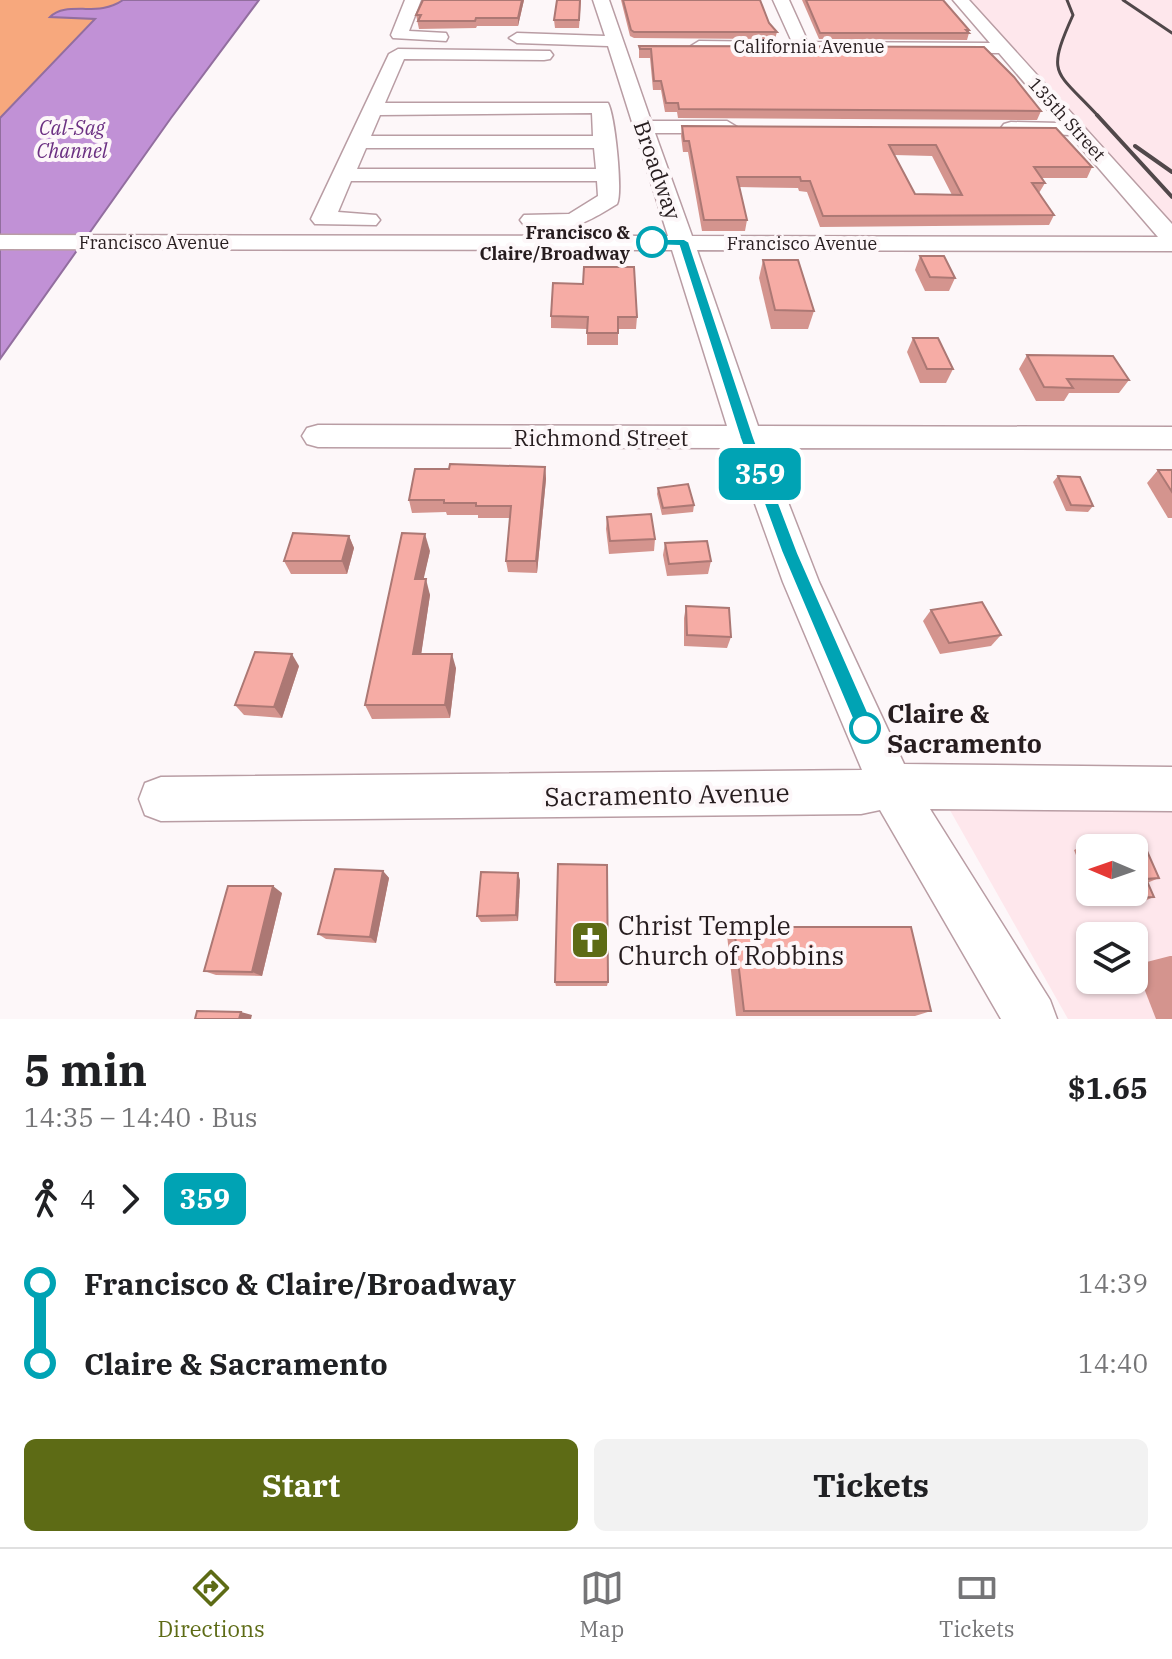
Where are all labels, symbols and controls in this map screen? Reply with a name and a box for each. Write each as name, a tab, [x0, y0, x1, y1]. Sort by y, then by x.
street label: California Avenue	[733, 35, 885, 58]
street label: 135th Street	[1023, 72, 1111, 166]
water label: Cal-Sag Channel	[37, 114, 108, 164]
street label: Broadway	[628, 117, 689, 224]
place label: Francisco & Claire/Broadway	[480, 221, 631, 265]
marker: Francisco & Claire/Broadway	[637, 227, 667, 257]
street label: Francisco Avenue	[79, 231, 229, 254]
street label: Francisco Avenue	[727, 232, 877, 255]
street label: Richmond Street	[514, 423, 688, 452]
line badge: 359	[714, 448, 806, 500]
text: 359	[735, 455, 785, 492]
place label: Claire & Sacramento	[887, 696, 1042, 760]
marker: Claire & Sacramento	[850, 713, 880, 743]
street label: Sacramento Avenue	[544, 775, 790, 813]
north arrow	[1076, 834, 1148, 906]
map controls	[1076, 834, 1148, 994]
place label: Christ Temple Church of Robbins	[618, 908, 844, 972]
church icon: Christ Temple Church of Robbins	[569, 919, 611, 961]
button: layers	[1076, 922, 1148, 994]
text: 5 min	[24, 1041, 147, 1098]
text: $1.65	[1068, 1068, 1148, 1107]
text: 14:35 – 14:40 · Bus	[24, 1100, 258, 1134]
icon: walk	[24, 1177, 68, 1221]
icon: forward	[108, 1177, 152, 1221]
text: 359	[180, 1180, 230, 1217]
text: 4	[80, 1182, 96, 1216]
text: Francisco & Claire/Broadway	[84, 1264, 516, 1303]
text: 14:39	[1078, 1266, 1148, 1300]
text: Claire & Sacramento	[84, 1344, 388, 1383]
text: 14:40	[1078, 1346, 1148, 1380]
button: Start	[24, 1439, 578, 1531]
button: Tickets	[594, 1439, 1148, 1531]
tab: Directions	[157, 1566, 265, 1643]
tab: Map	[580, 1566, 624, 1643]
tab: Tickets	[939, 1566, 1015, 1643]

